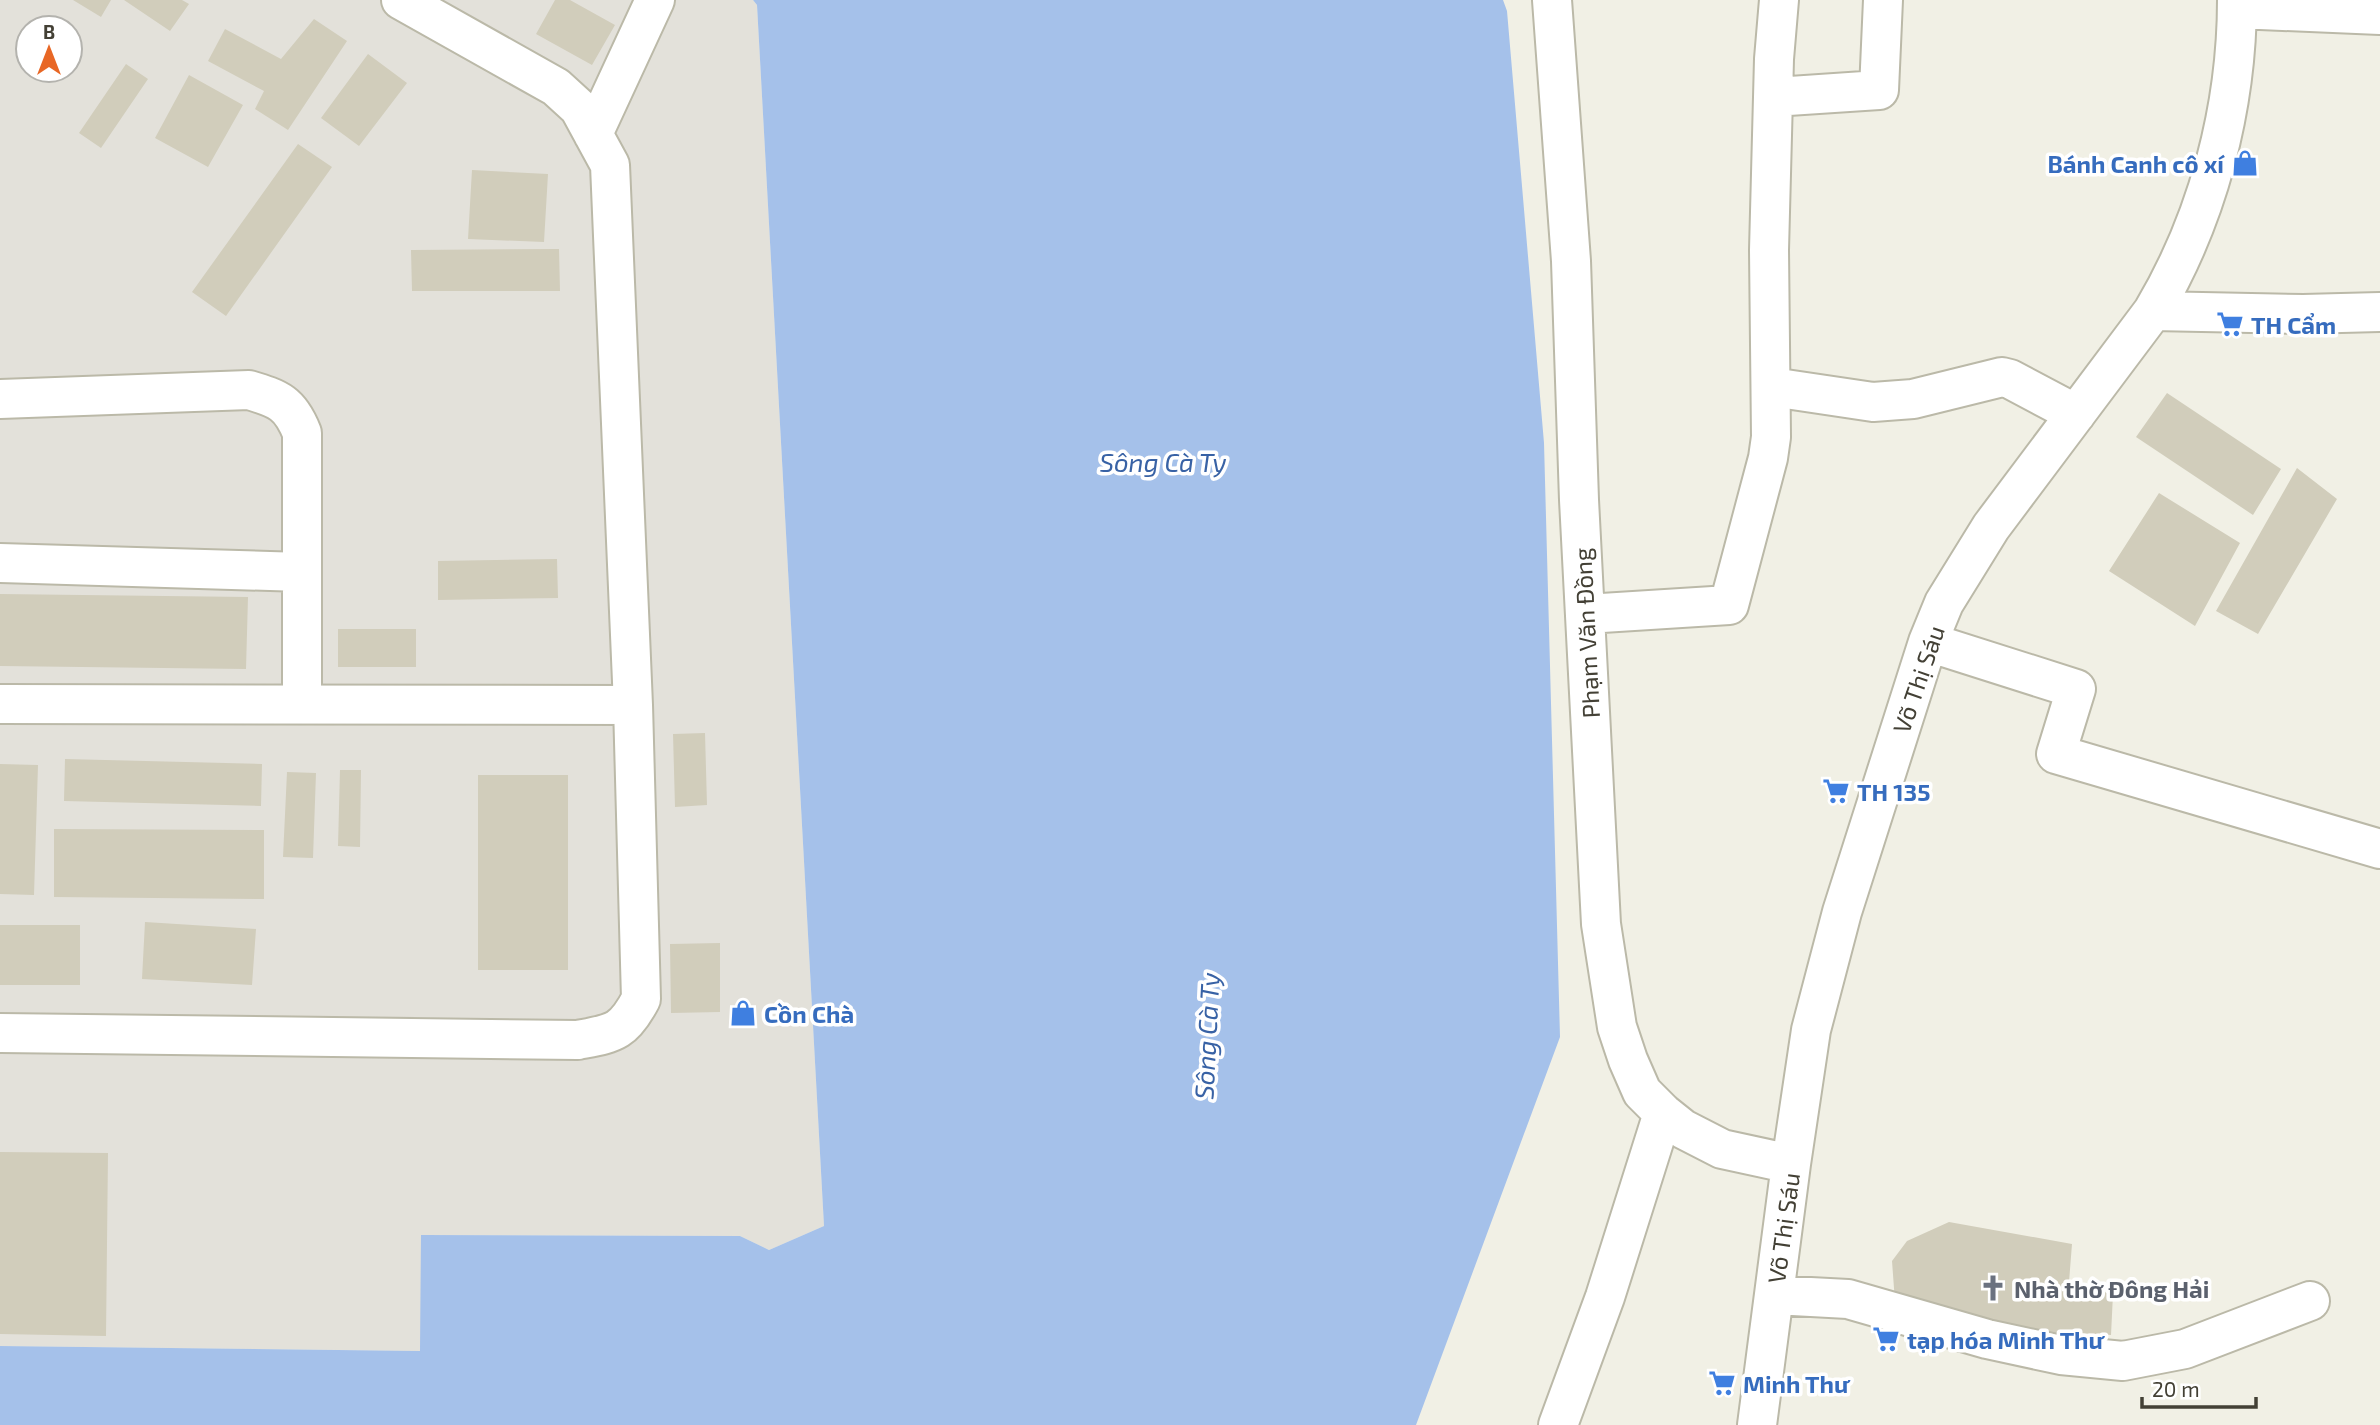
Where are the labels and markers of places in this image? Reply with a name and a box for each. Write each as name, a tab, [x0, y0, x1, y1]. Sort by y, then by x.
shop icon: Bánh Canh cô xí	[2230, 148, 2260, 178]
place label: Bánh Canh cô xí	[2047, 149, 2225, 178]
supermarket icon: TH Cẩm	[2215, 309, 2245, 339]
place label: TH Cẩm	[2251, 310, 2336, 339]
supermarket icon: TH 135	[1821, 776, 1851, 806]
place label: TH 135	[1857, 777, 1930, 806]
shop icon: Cồn Chà	[728, 998, 758, 1028]
place label: Cồn Chà	[764, 999, 854, 1028]
church icon: Nhà thờ Đông Hải	[1978, 1273, 2008, 1303]
place label: Nhà thờ Đông Hải	[2014, 1274, 2209, 1303]
supermarket icon: tạp hóa Minh Thư	[1871, 1324, 1901, 1354]
place label: tạp hóa Minh Thư	[1907, 1325, 2106, 1354]
supermarket icon: Minh Thư	[1707, 1368, 1737, 1398]
place label: Minh Thư	[1743, 1369, 1851, 1398]

